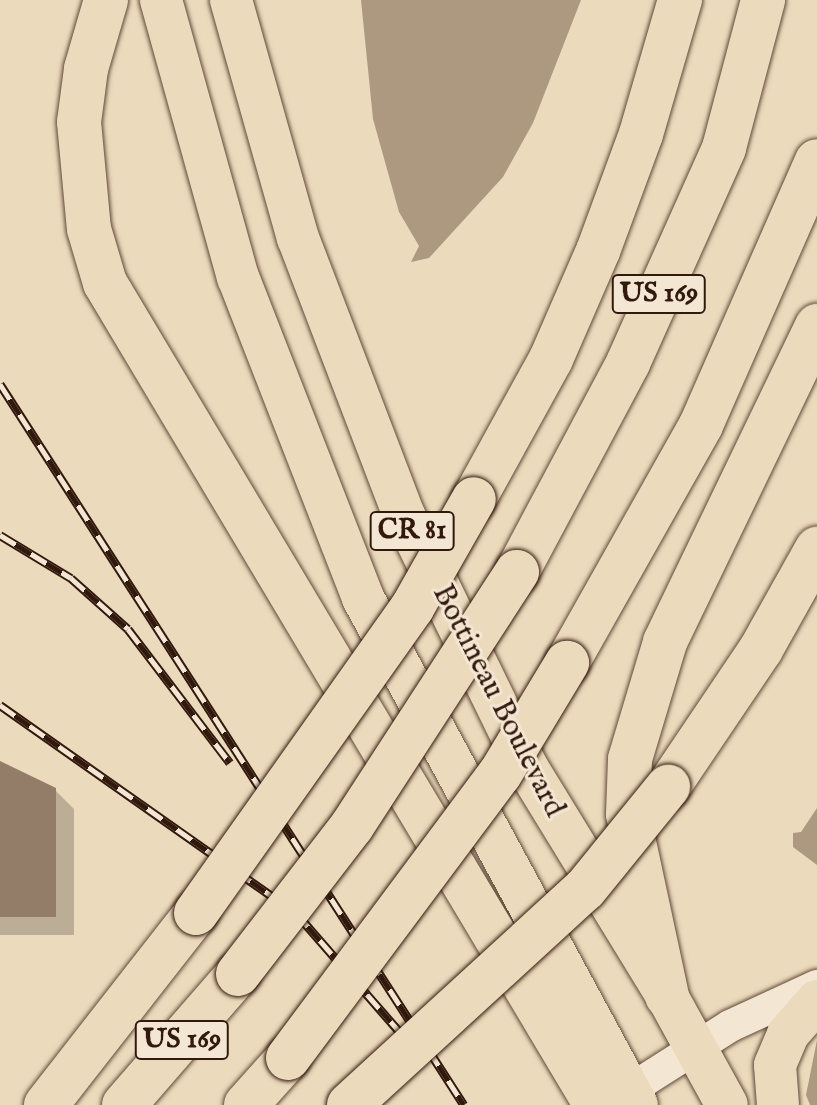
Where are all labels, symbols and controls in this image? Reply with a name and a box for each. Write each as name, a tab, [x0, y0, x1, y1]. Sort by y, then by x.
road number: US 169	[611, 270, 707, 318]
road number: CR 81	[368, 507, 456, 555]
street label: Bottineau Boulevard	[424, 579, 572, 823]
road number: US 169	[134, 1016, 230, 1064]

